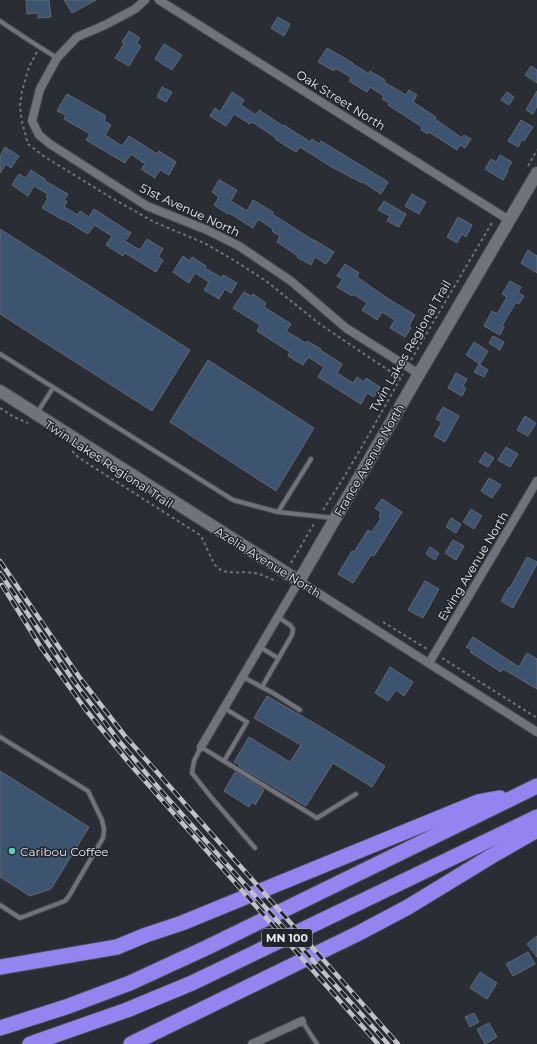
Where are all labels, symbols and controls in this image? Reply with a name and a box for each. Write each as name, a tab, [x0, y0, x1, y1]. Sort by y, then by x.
street label: Oak Street North	[294, 67, 388, 133]
street label: 51st Avenue North	[138, 180, 242, 240]
street label: Twin Lakes Regional Trail	[366, 277, 454, 415]
street label: France Avenue North	[331, 401, 407, 519]
street label: Twin Lakes Regional Trail	[42, 417, 176, 511]
street label: Ewing Avenue North	[434, 509, 512, 623]
street label: Azelia Avenue North	[212, 523, 324, 601]
place label: Caribou Coffee	[20, 844, 109, 859]
marker: Caribou Coffee	[7, 846, 17, 856]
road number: MN 100	[262, 929, 312, 947]

